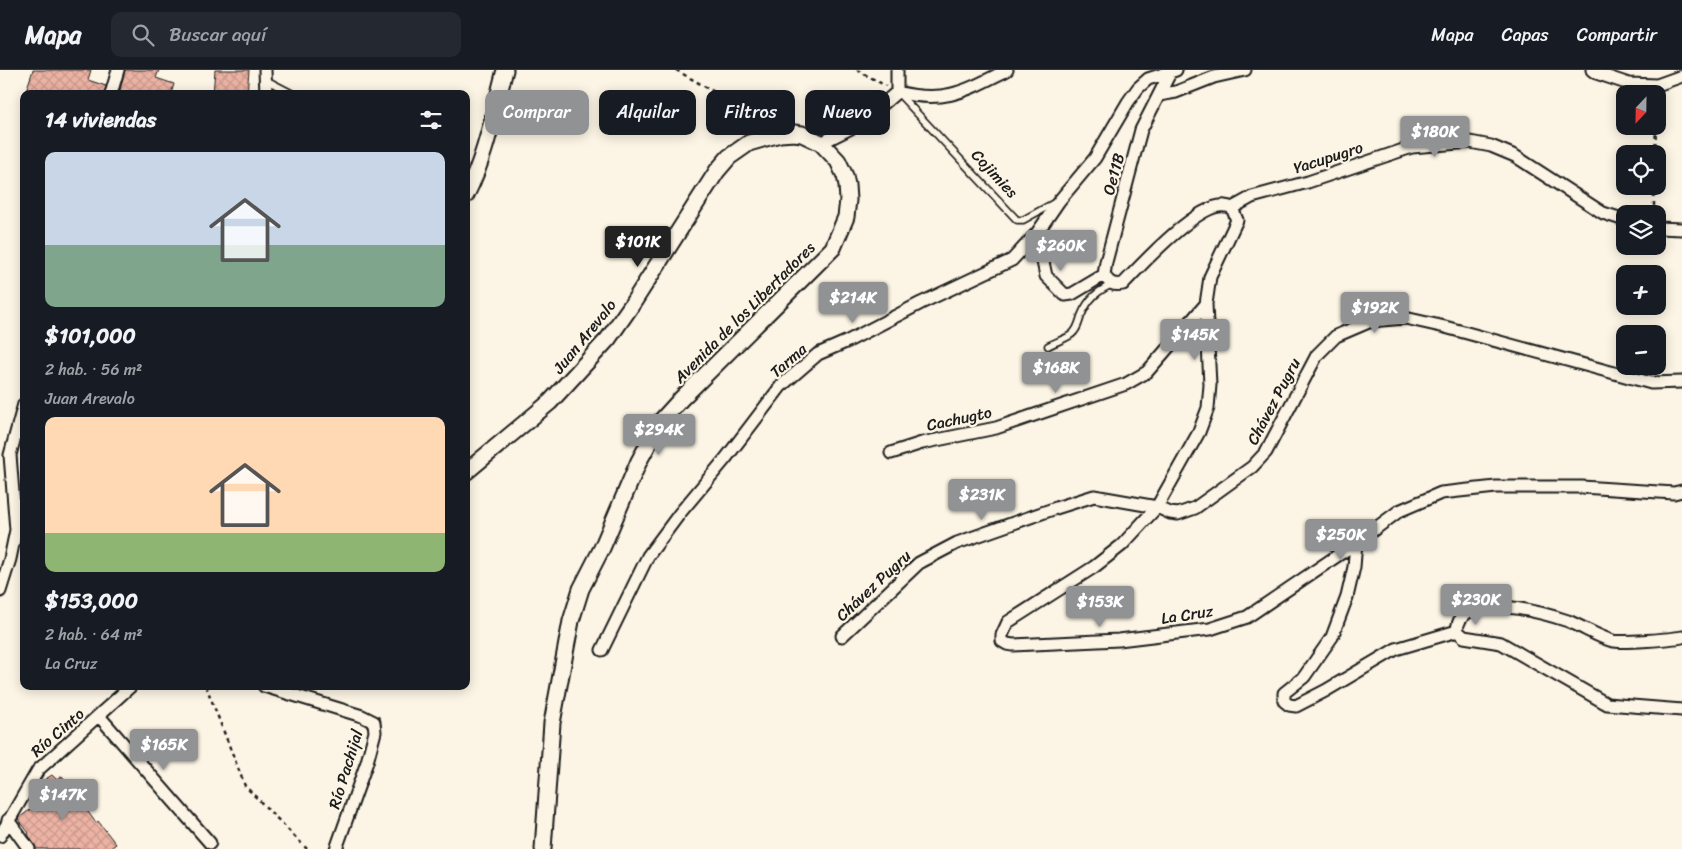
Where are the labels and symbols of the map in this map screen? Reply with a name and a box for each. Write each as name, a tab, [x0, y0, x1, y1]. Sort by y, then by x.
north arrow	[1616, 85, 1666, 135]
pin: $180K	[1400, 116, 1470, 158]
street label: Yacupugro	[1290, 133, 1367, 182]
street label: Cojimies	[964, 142, 1026, 205]
street label: Oe11B	[1094, 150, 1133, 198]
pin: $101K	[603, 226, 673, 268]
pin: $260K	[1026, 230, 1096, 272]
street label: Avenida de los Libertadores	[666, 234, 823, 391]
pin: $214K	[818, 282, 888, 324]
street label: Juan Arevalo	[544, 292, 624, 381]
pin: $192K	[1340, 292, 1410, 334]
pin: $145K	[1160, 318, 1230, 361]
street label: Tarma	[763, 335, 815, 385]
pin: $168K	[1021, 352, 1091, 394]
street label: Chávez Pugru	[1238, 352, 1309, 450]
street label: Cachugto	[924, 397, 994, 440]
pin: $294K	[624, 414, 694, 456]
pin: $231K	[947, 478, 1017, 521]
pin: $250K	[1306, 518, 1376, 561]
street label: Chávez Pugru	[829, 542, 918, 628]
pin: $230K	[1441, 584, 1511, 626]
pin: $153K	[1065, 586, 1135, 628]
street label: La Cruz	[1159, 596, 1216, 633]
street label: Río Cinto	[24, 700, 91, 764]
street label: Río Pachijal	[320, 725, 371, 813]
pin: $165K	[129, 728, 199, 771]
pin: $147K	[28, 778, 98, 821]

